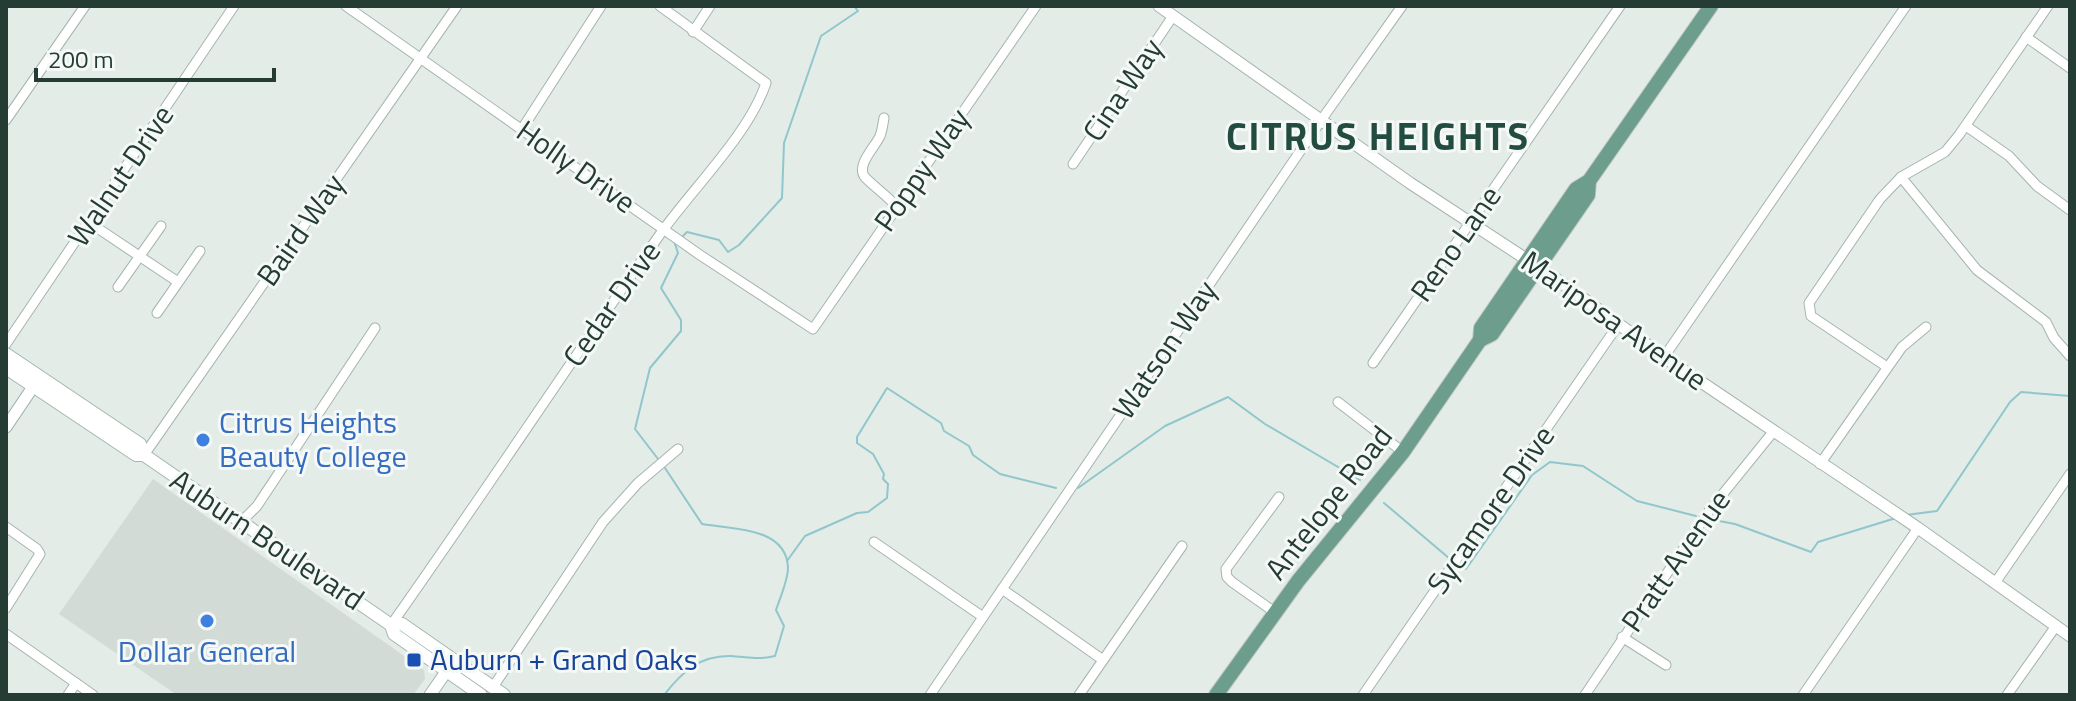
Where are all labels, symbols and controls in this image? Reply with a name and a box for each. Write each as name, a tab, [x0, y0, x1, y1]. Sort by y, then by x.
street label: Cina Way	[1071, 28, 1174, 150]
scale bar	[36, 32, 274, 82]
text: 200 m	[48, 41, 114, 77]
street label: Walnut Drive	[56, 95, 185, 256]
street label: Poppy Way	[862, 98, 981, 241]
district label: CITRUS HEIGHTS	[1226, 107, 1530, 165]
street label: Holly Drive	[507, 108, 646, 224]
street label: Baird Way	[245, 164, 356, 295]
street label: Reno Lane	[1398, 176, 1512, 311]
street label: Cedar Drive	[551, 231, 672, 376]
street label: Mariposa Avenue	[1512, 239, 1717, 402]
street label: Watson Way	[1100, 270, 1228, 429]
place label: Citrus Heights Beauty College	[219, 399, 407, 479]
street label: Antelope Road	[1253, 415, 1403, 589]
street label: Sycamore Drive	[1415, 416, 1565, 603]
marker: Citrus Heights Beauty College	[194, 431, 212, 449]
street label: Auburn Boulevard	[161, 457, 374, 621]
street label: Pratt Avenue	[1609, 480, 1741, 641]
marker: Dollar General	[198, 612, 216, 630]
place label: Dollar General	[118, 628, 296, 674]
place label: Auburn + Grand Oaks	[430, 636, 698, 682]
marker: Auburn + Grand Oaks	[405, 651, 423, 669]

